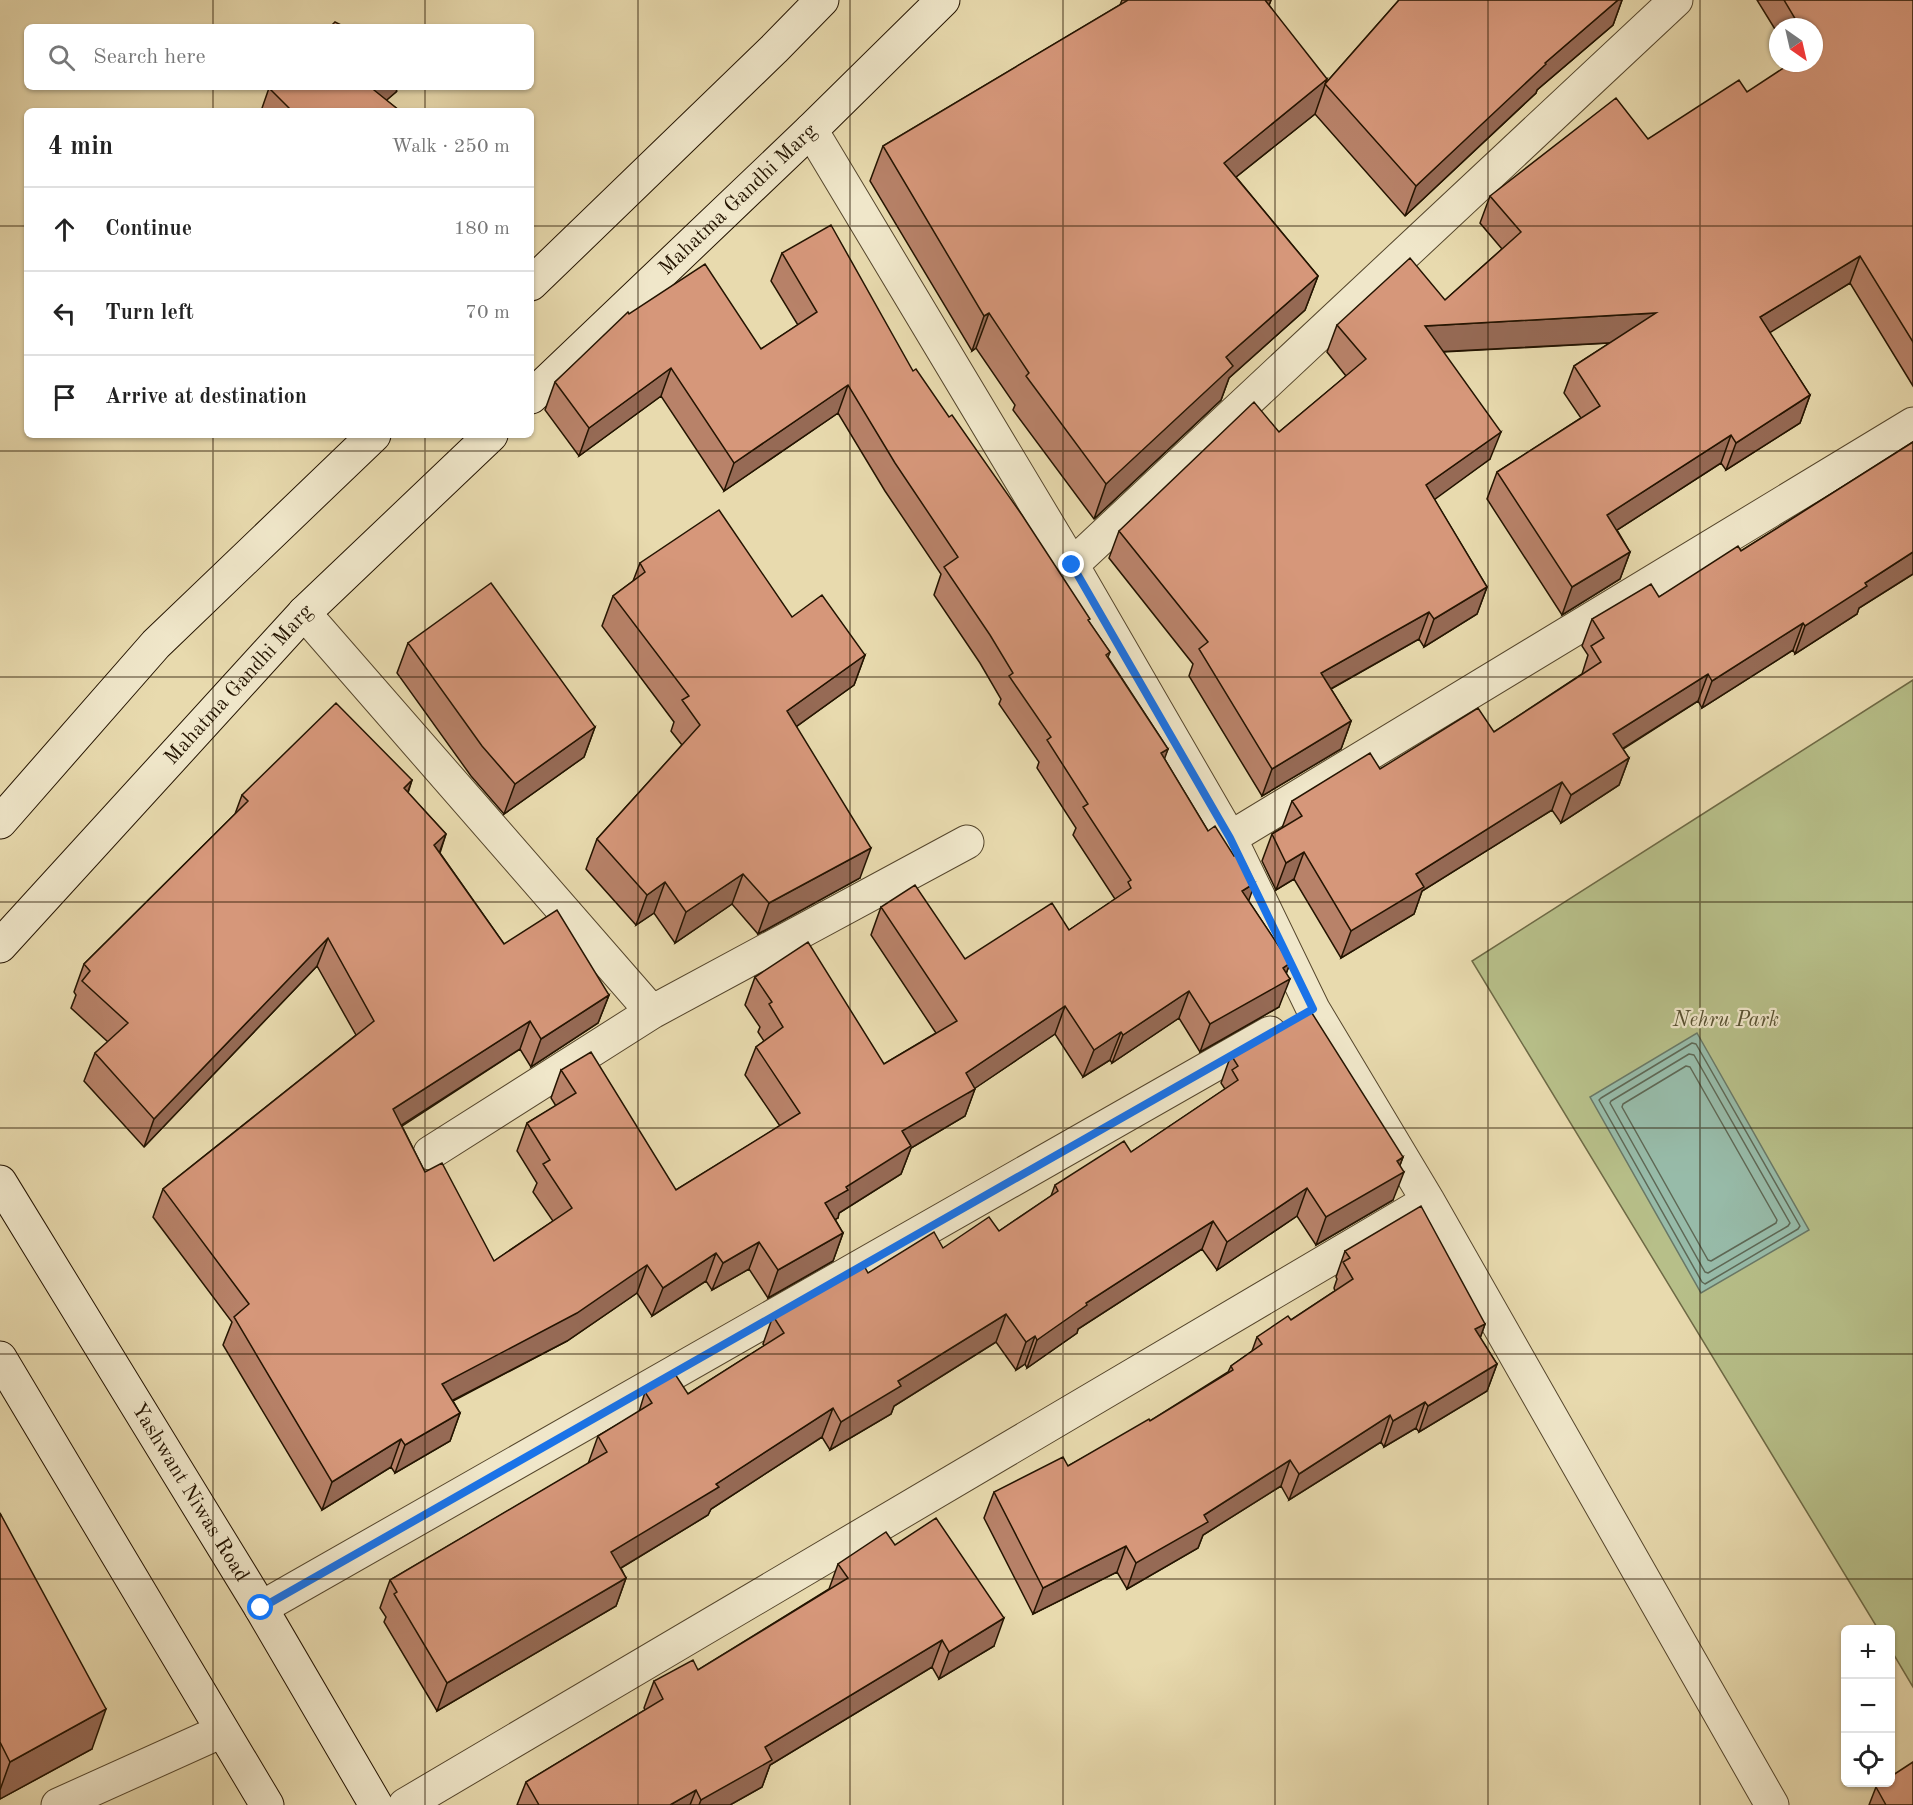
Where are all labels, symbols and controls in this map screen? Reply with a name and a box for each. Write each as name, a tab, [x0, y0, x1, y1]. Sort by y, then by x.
north arrow	[1769, 18, 1823, 72]
search box	[24, 24, 534, 90]
icon: search	[45, 41, 78, 74]
text: Search here	[93, 46, 206, 68]
street label: Mahatma Gandhi Marg	[655, 120, 821, 279]
text: 4 min	[48, 134, 113, 160]
text: Walk · 250 m	[391, 137, 510, 157]
icon: ahead	[48, 213, 81, 246]
text: Continue	[105, 218, 192, 240]
text: 180 m	[454, 219, 510, 239]
icon: left	[48, 297, 81, 330]
text: Turn left	[105, 302, 194, 324]
text: 70 m	[465, 303, 510, 323]
icon: arrive	[48, 381, 81, 414]
text: Arrive at destination	[105, 386, 307, 408]
route end	[1058, 551, 1084, 577]
street label: Mahatma Gandhi Marg	[161, 600, 317, 769]
park label: Nehru Park	[1672, 1010, 1779, 1031]
street label: Yashwant Niwas Road	[128, 1399, 253, 1585]
route start	[247, 1594, 273, 1620]
map controls	[1841, 1625, 1895, 1787]
button: +	[1841, 1625, 1895, 1679]
button: −	[1841, 1679, 1895, 1733]
button: locate	[1841, 1733, 1895, 1787]

